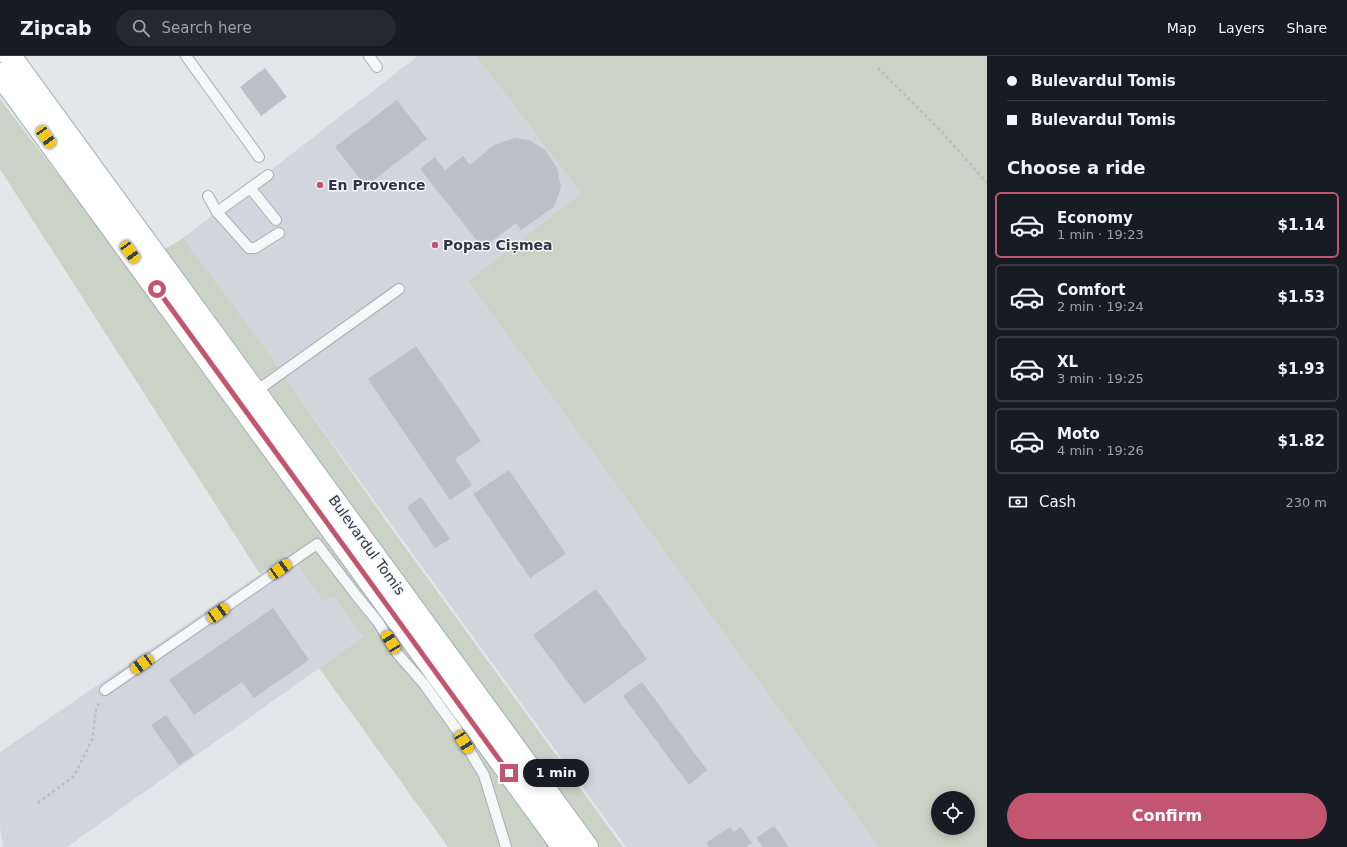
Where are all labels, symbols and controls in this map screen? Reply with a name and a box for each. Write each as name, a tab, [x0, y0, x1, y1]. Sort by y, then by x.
search box	[116, 10, 396, 46]
text: Zipcab	[20, 17, 92, 39]
icon: search	[130, 17, 152, 39]
text: Search here	[162, 19, 252, 37]
text: Map	[1167, 20, 1196, 36]
text: Layers	[1218, 20, 1265, 36]
text: Share	[1287, 20, 1327, 36]
text: Bulevardul Tomis	[1031, 72, 1176, 90]
text: Bulevardul Tomis	[1031, 111, 1176, 129]
car	[34, 124, 58, 150]
text: Choose a ride	[1007, 157, 1146, 178]
place label: En Provence	[328, 177, 426, 193]
marker: En Provence	[315, 180, 325, 190]
icon: car	[1009, 207, 1045, 243]
text: Economy	[1057, 209, 1133, 227]
text: $1.14	[1278, 216, 1325, 234]
text: 1 min · 19:23	[1057, 227, 1144, 242]
place label: Popas Cișmea	[443, 237, 553, 254]
car	[118, 239, 142, 265]
marker: Popas Cișmea	[430, 240, 440, 250]
icon: car	[1009, 279, 1045, 315]
route start	[148, 280, 166, 298]
text: Comfort	[1057, 281, 1125, 299]
text: $1.53	[1278, 288, 1325, 306]
text: 2 min · 19:24	[1057, 299, 1144, 314]
icon: car	[1009, 351, 1045, 387]
text: XL	[1057, 353, 1078, 371]
text: $1.93	[1278, 360, 1325, 378]
text: 3 min · 19:25	[1057, 371, 1144, 386]
icon: car	[1009, 423, 1045, 459]
text: Moto	[1057, 425, 1100, 443]
text: $1.82	[1278, 432, 1325, 450]
text: 4 min · 19:26	[1057, 443, 1144, 458]
icon: cash	[1007, 491, 1029, 513]
street label: Bulevardul Tomis	[326, 492, 408, 598]
text: Cash	[1039, 493, 1076, 511]
text: 230 m	[1285, 495, 1327, 510]
car	[267, 557, 293, 581]
car	[205, 601, 231, 625]
car	[380, 629, 402, 655]
car	[129, 652, 155, 676]
car	[453, 729, 475, 755]
callout: 1 min	[523, 759, 589, 787]
route end	[500, 764, 518, 782]
text: 1 min	[536, 765, 576, 780]
map controls	[931, 791, 975, 835]
button: locate	[931, 791, 975, 835]
button: Confirm	[1007, 793, 1327, 839]

